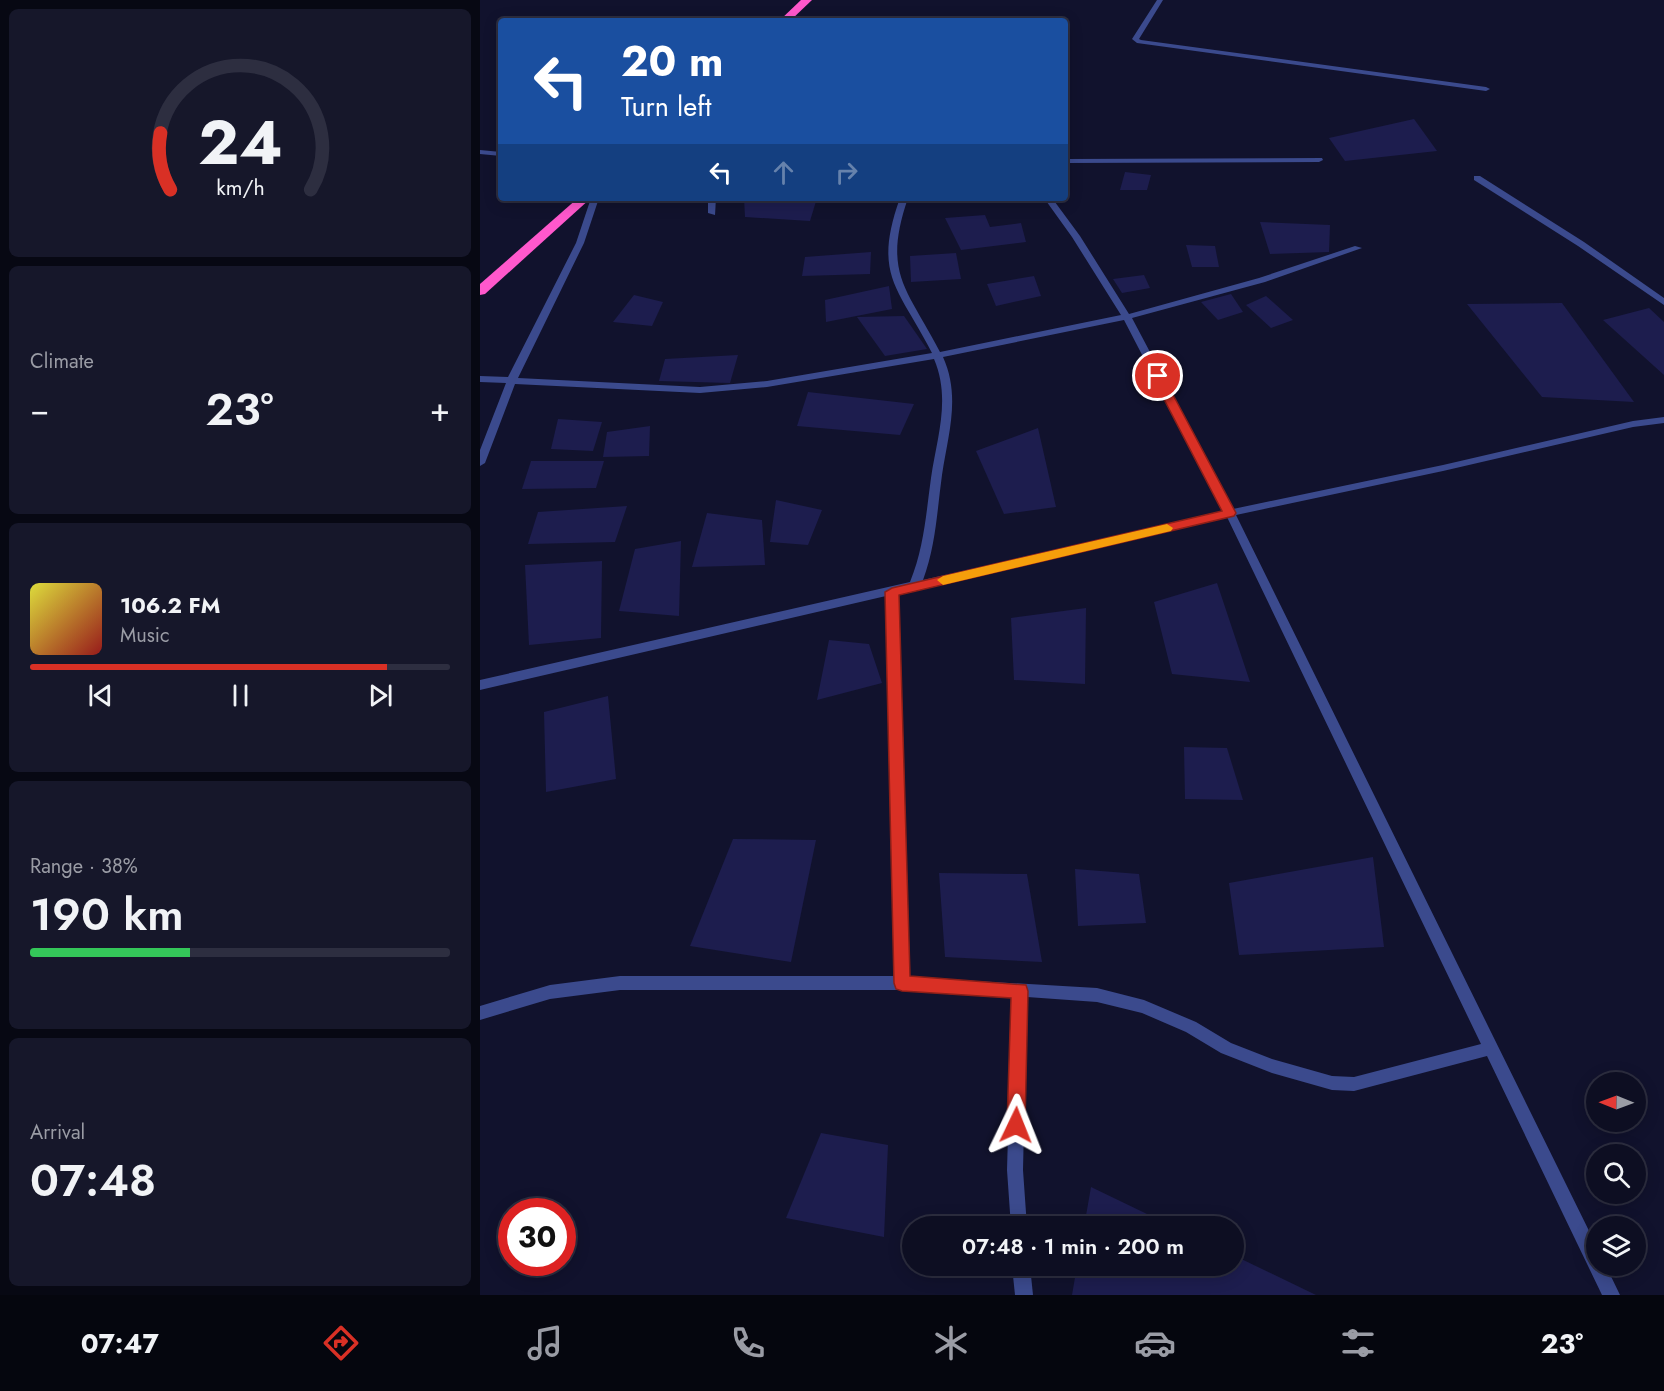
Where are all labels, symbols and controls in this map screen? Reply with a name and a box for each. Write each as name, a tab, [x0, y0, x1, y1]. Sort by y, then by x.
text: 20 m	[621, 31, 723, 92]
icon: left	[522, 42, 600, 120]
text: Turn left	[621, 87, 711, 126]
text: 24	[198, 97, 282, 187]
icon: left	[704, 156, 737, 189]
icon: ahead	[767, 156, 800, 189]
icon: right	[830, 156, 863, 189]
text: km/h	[216, 172, 264, 203]
text: Climate	[30, 347, 94, 376]
pin	[1132, 350, 1183, 401]
icon: arrive	[1141, 359, 1174, 392]
text: 23°	[205, 377, 274, 442]
text: −	[30, 386, 49, 433]
text: +	[430, 386, 450, 433]
text: 106.2 FM	[120, 589, 220, 621]
text: Music	[120, 621, 170, 650]
icon: previous	[84, 679, 117, 712]
icon: pause	[224, 679, 257, 712]
icon: next	[364, 679, 397, 712]
text: Range · 38%	[30, 852, 138, 881]
text: 190 km	[30, 882, 184, 947]
north arrow	[1586, 1072, 1646, 1132]
map controls	[1586, 1072, 1646, 1276]
position arrow	[984, 1093, 1048, 1157]
text: Arrival	[30, 1118, 85, 1147]
button: search	[1586, 1144, 1646, 1204]
text: 07:48	[30, 1148, 156, 1213]
speed limit sign: 30	[498, 1198, 576, 1276]
button: layers	[1586, 1216, 1646, 1276]
text: 07:48 · 1 min · 200 m	[962, 1230, 1184, 1262]
icon: directions	[320, 1322, 362, 1364]
icon: music	[524, 1322, 566, 1364]
icon: phone	[727, 1322, 769, 1364]
icon: climate	[930, 1322, 972, 1364]
icon: car	[1134, 1322, 1176, 1364]
icon: filters	[1337, 1322, 1379, 1364]
text: 07:47	[81, 1324, 159, 1363]
text: 23°	[1541, 1324, 1583, 1363]

